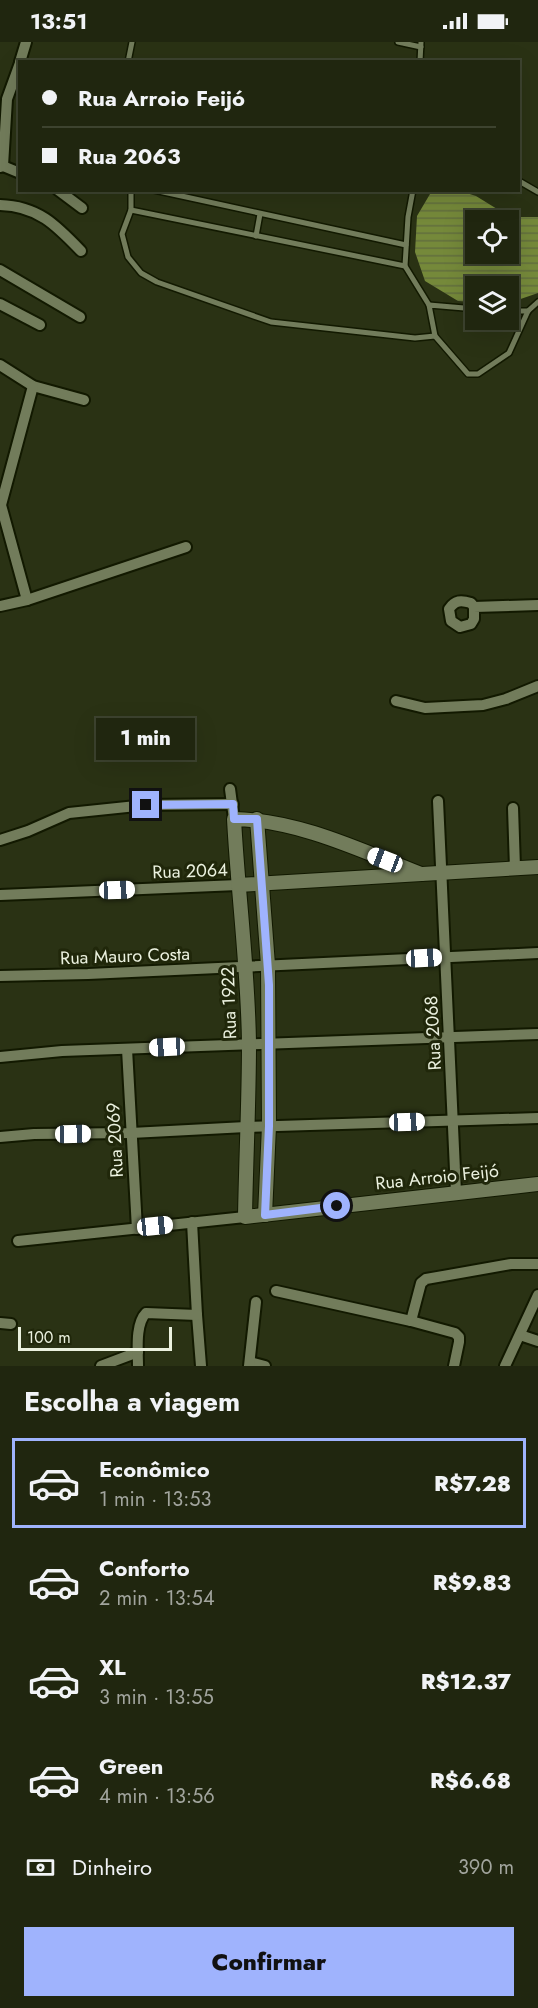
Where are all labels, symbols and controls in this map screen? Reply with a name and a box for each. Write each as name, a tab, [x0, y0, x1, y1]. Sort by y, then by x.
text: 13:51	[30, 5, 87, 37]
text: Rua Arroio Feijó	[78, 82, 245, 114]
text: Rua 2063	[78, 140, 181, 172]
map controls	[465, 210, 519, 330]
button: locate	[465, 210, 519, 264]
button: layers	[465, 276, 519, 330]
callout: 1 min	[96, 718, 195, 760]
text: 1 min	[120, 724, 171, 753]
route end	[132, 791, 159, 818]
car	[365, 845, 405, 875]
street label: Rua 2064	[152, 857, 228, 885]
car	[99, 880, 135, 900]
street label: Rua Mauro Costa	[60, 941, 190, 971]
car	[406, 948, 442, 968]
street label: Rua 1922	[215, 966, 243, 1040]
street label: Rua 2068	[418, 995, 448, 1071]
car	[149, 1037, 185, 1057]
street label: Rua 2069	[100, 1102, 130, 1178]
car	[389, 1112, 425, 1132]
car	[55, 1125, 91, 1143]
street label: Rua Arroio Feijó	[374, 1158, 500, 1196]
route start	[323, 1192, 350, 1219]
car	[136, 1215, 174, 1237]
scale bar	[18, 1324, 172, 1352]
text: 100 m	[27, 1326, 71, 1349]
text: Escolha a viagem	[24, 1382, 240, 1421]
text: Econômico	[99, 1453, 210, 1485]
icon: car	[27, 1456, 81, 1510]
text: R$7.28	[434, 1467, 511, 1499]
text: 1 min · 13:53	[99, 1485, 211, 1514]
text: Conforto	[99, 1552, 190, 1584]
icon: car	[27, 1555, 81, 1609]
text: R$9.83	[433, 1566, 511, 1598]
text: 2 min · 13:54	[99, 1584, 215, 1613]
text: XL	[99, 1651, 126, 1683]
icon: car	[27, 1654, 81, 1708]
text: R$12.37	[421, 1665, 511, 1697]
text: 3 min · 13:55	[99, 1683, 214, 1712]
text: Green	[99, 1750, 163, 1782]
icon: car	[27, 1753, 81, 1807]
text: R$6.68	[430, 1764, 511, 1796]
text: 4 min · 13:56	[99, 1782, 215, 1811]
icon: cash	[24, 1851, 57, 1884]
text: Dinheiro	[72, 1851, 152, 1883]
text: 390 m	[458, 1853, 514, 1882]
button: Confirmar	[24, 1927, 514, 1996]

